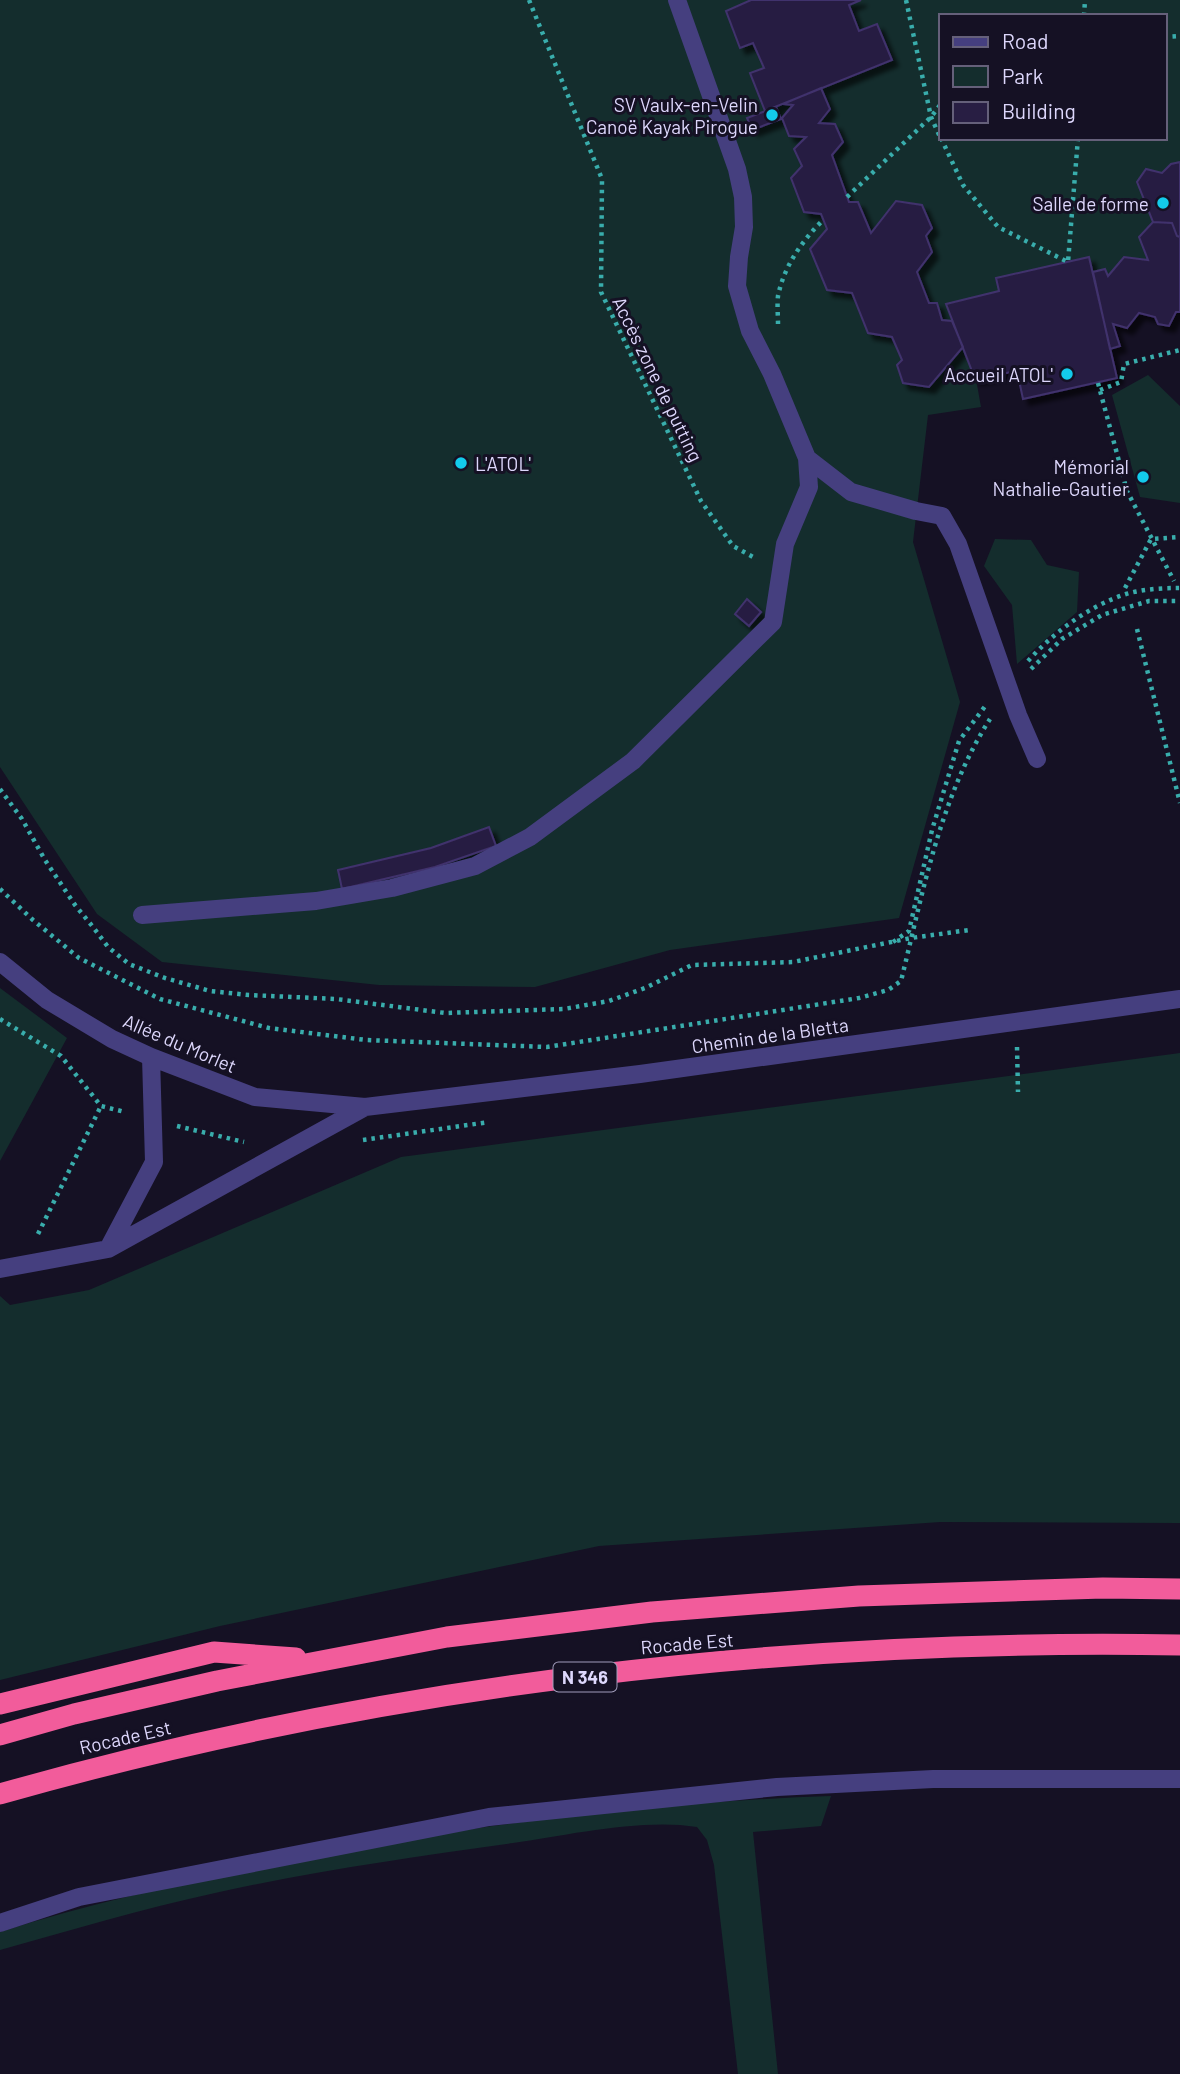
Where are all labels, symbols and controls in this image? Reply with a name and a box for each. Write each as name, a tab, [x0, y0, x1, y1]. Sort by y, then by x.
legend	[939, 14, 1166, 140]
text: Road	[1002, 28, 1048, 53]
text: Park	[1002, 63, 1043, 88]
place label: SV Vaulx-en-Velin Canoë Kayak Pirogue	[586, 93, 758, 138]
text: Building	[1002, 98, 1076, 123]
marker: SV Vaulx-en-Velin Canoë Kayak Pirogue	[764, 107, 780, 123]
place label: Salle de forme	[1032, 192, 1149, 215]
marker: Salle de forme	[1155, 195, 1171, 211]
street label: Accès zone de putting	[608, 293, 708, 465]
place label: Accueil ATOL'	[944, 363, 1053, 386]
marker: Accueil ATOL'	[1059, 366, 1075, 382]
place label: L'ATOL'	[475, 452, 531, 475]
marker: L'ATOL'	[453, 455, 469, 471]
place label: Mémorial Nathalie-Gautier	[993, 455, 1129, 500]
marker: Mémorial Nathalie-Gautier	[1135, 469, 1151, 485]
street label: Allée du Morlet	[120, 1009, 240, 1077]
street label: Chemin de la Bletta	[690, 1013, 850, 1057]
street label: Rocade Est	[639, 1627, 735, 1659]
road number: N 346	[554, 1662, 616, 1692]
street label: Rocade Est	[77, 1715, 173, 1759]

